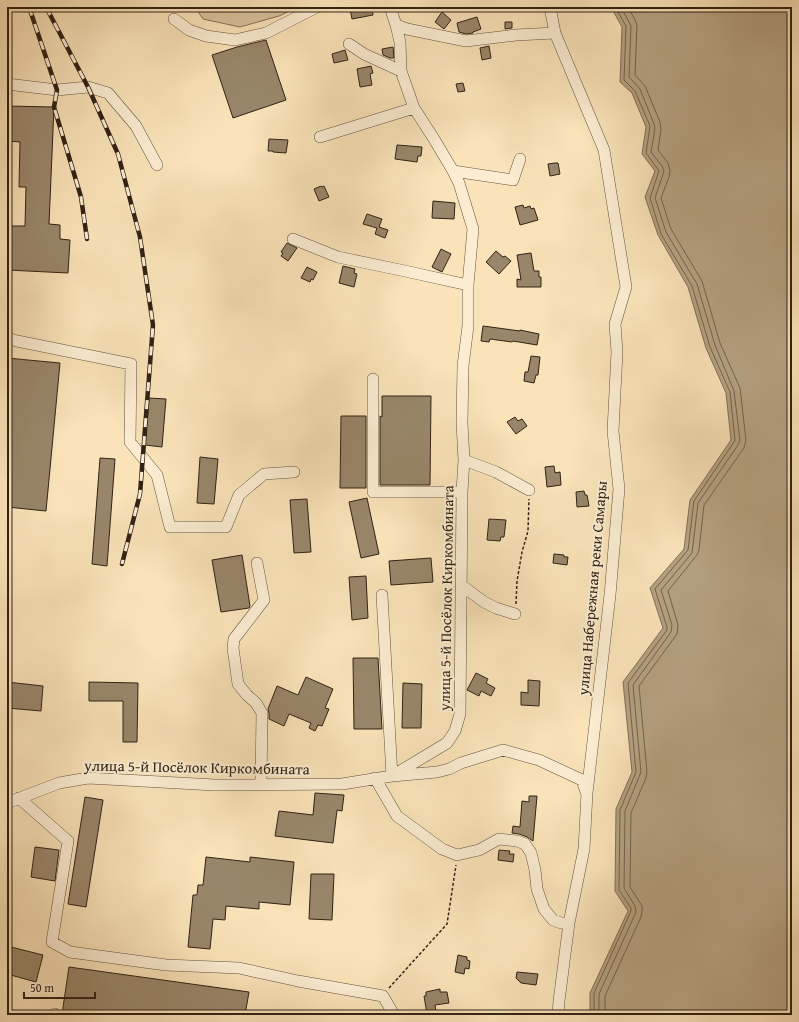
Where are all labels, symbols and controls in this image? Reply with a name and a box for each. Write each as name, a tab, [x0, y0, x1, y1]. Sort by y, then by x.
street label: улица Набережная реки Самары	[572, 479, 612, 697]
street label: улица 5-й Посёлок Киркомбината	[434, 484, 458, 712]
street label: улица 5-й Посёлок Киркомбината	[83, 755, 311, 779]
scale bar	[24, 974, 95, 1000]
text: 50 m	[30, 979, 54, 996]

